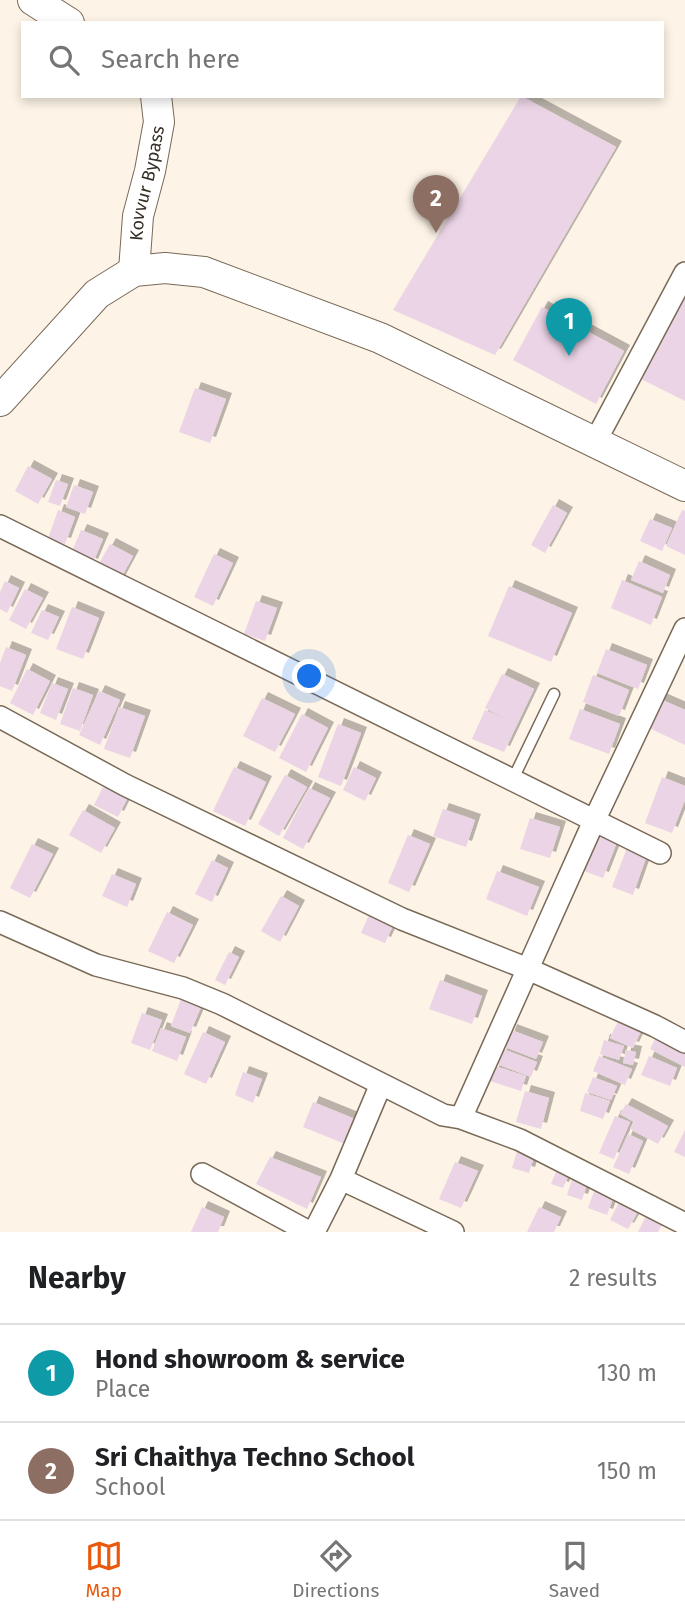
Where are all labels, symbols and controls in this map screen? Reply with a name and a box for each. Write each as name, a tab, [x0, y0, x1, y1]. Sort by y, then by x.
search box	[21, 21, 664, 98]
icon: search	[45, 41, 83, 79]
text: Search here	[101, 44, 240, 75]
street label: Kovvur Bypass	[125, 124, 169, 242]
pin: 2	[413, 175, 459, 233]
pin: 1	[546, 298, 592, 356]
your location	[292, 659, 326, 693]
text: Nearby	[28, 1260, 126, 1296]
text: 2 results	[569, 1264, 657, 1292]
text: Hond showroom & service	[95, 1344, 405, 1375]
text: 1	[46, 1359, 56, 1387]
text: 130 m	[597, 1359, 657, 1387]
text: Place	[95, 1375, 150, 1403]
text: Sri Chaithya Techno School	[95, 1442, 414, 1473]
text: 2	[45, 1457, 57, 1485]
text: 150 m	[597, 1457, 657, 1485]
text: School	[95, 1473, 166, 1501]
tab: Map	[85, 1537, 123, 1602]
tab: Directions	[292, 1537, 379, 1602]
tab: Saved	[549, 1537, 600, 1602]

